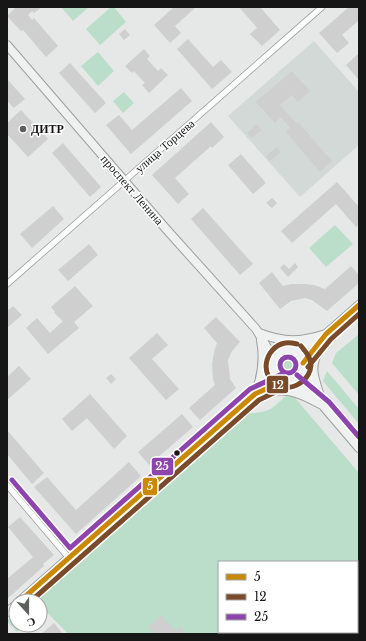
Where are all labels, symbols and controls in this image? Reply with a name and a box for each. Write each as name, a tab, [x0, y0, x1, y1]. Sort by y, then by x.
street label: улица Торцева	[132, 115, 198, 176]
place label: ДИТР	[31, 121, 64, 136]
marker: ДИТР	[18, 124, 28, 134]
street label: проспект Ленина	[98, 151, 167, 228]
line badge: 12	[266, 375, 289, 394]
text: 12	[272, 378, 284, 392]
unlabelled marker	[172, 448, 182, 458]
line badge: 25	[151, 457, 174, 476]
text: 25	[155, 459, 169, 473]
line badge: 5	[142, 477, 158, 496]
text: 5	[147, 479, 154, 493]
legend	[218, 561, 358, 633]
text: 5	[254, 569, 261, 584]
text: 12	[254, 589, 267, 604]
north arrow	[8, 593, 48, 633]
text: 25	[254, 609, 268, 624]
text: С	[25, 614, 38, 630]

